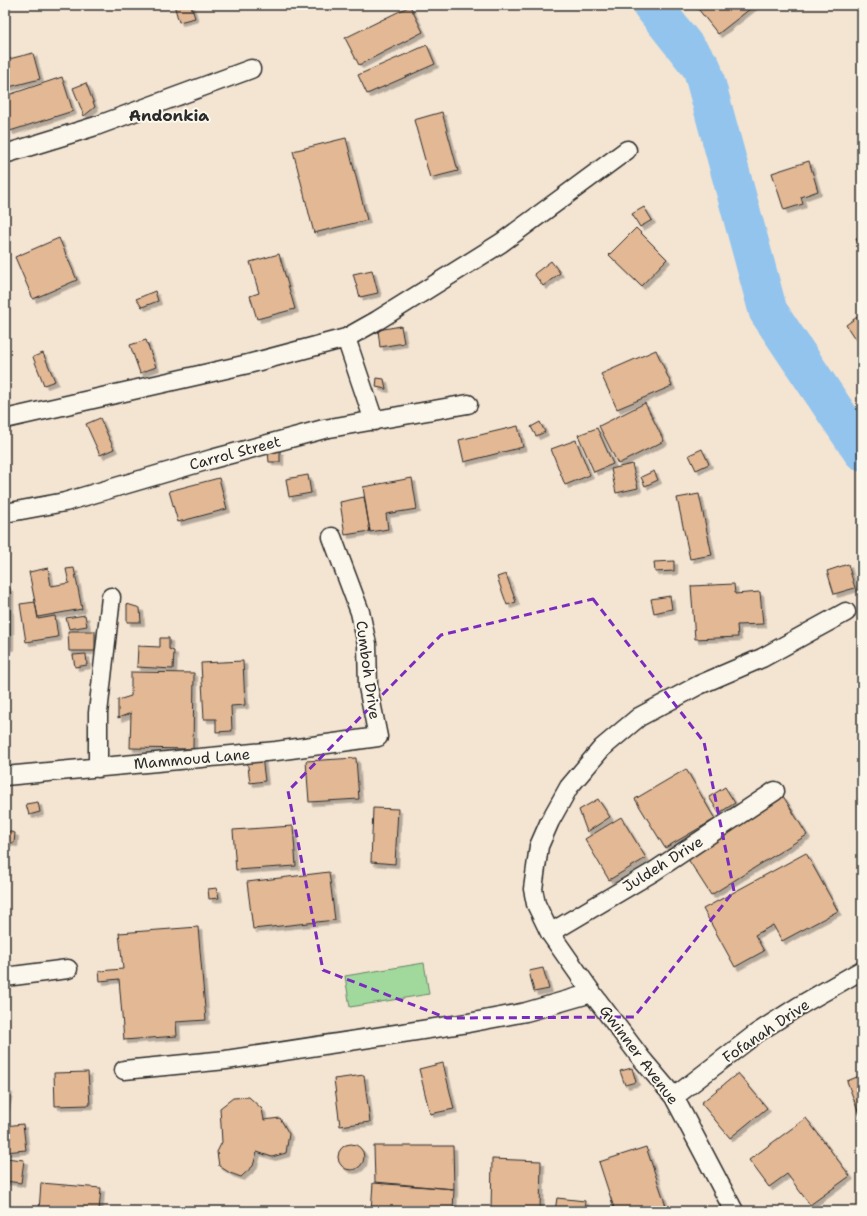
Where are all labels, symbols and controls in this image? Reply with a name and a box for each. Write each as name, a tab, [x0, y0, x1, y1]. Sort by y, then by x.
district label: Andonkia	[129, 105, 209, 126]
street label: Carrol Street	[187, 431, 283, 475]
street label: Cumboh Drive	[351, 619, 385, 721]
street label: Mammoud Lane	[133, 744, 251, 774]
street label: Juldeh Drive	[619, 831, 707, 897]
street label: Fofanah Drive	[719, 995, 813, 1067]
street label: Gwinner Avenue	[595, 1001, 683, 1109]

